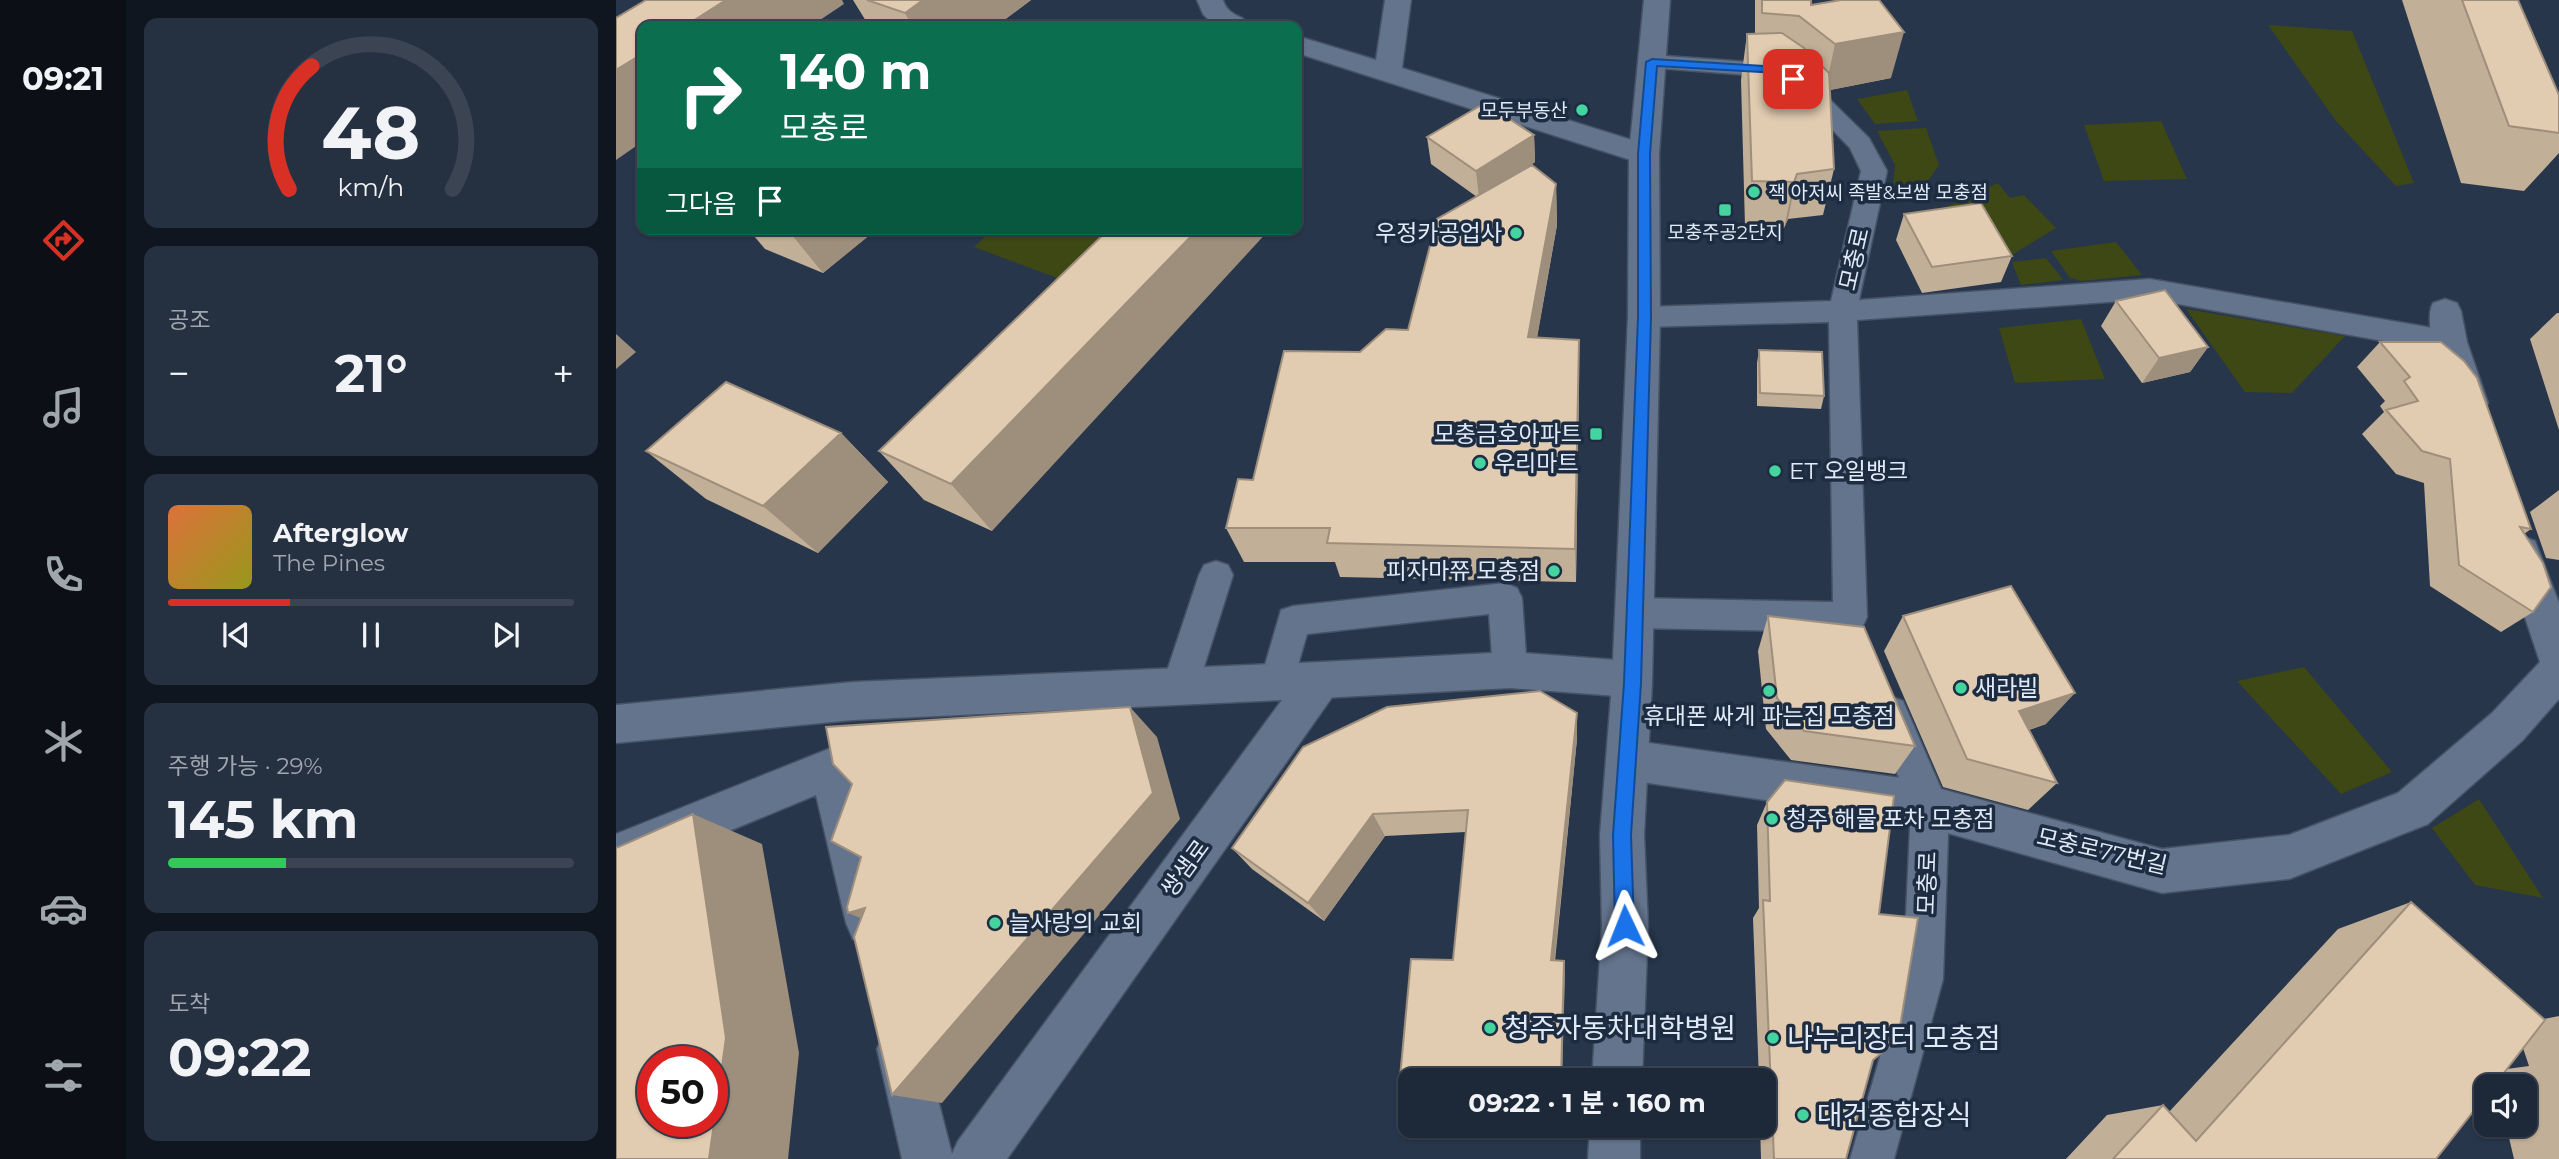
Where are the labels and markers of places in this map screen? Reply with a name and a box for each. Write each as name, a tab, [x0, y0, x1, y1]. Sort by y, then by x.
pin	[1763, 49, 1823, 109]
place label: 모두부동산	[1481, 99, 1568, 122]
marker: 모두부동산	[1574, 102, 1590, 118]
place label: 잭 아저씨 족발&보쌈 모충점	[1768, 181, 1988, 204]
marker: 잭 아저씨 족발&보쌈 모충점	[1746, 184, 1762, 200]
marker: 모충주공2단지	[1717, 202, 1733, 218]
place label: 우정카공업사	[1375, 219, 1502, 247]
place label: 모충주공2단지	[1667, 221, 1783, 244]
marker: 우정카공업사	[1508, 225, 1524, 241]
place label: 모충금호아파트	[1434, 420, 1582, 448]
marker: 모충금호아파트	[1588, 426, 1604, 442]
place label: 우리마트	[1494, 449, 1579, 477]
marker: 우리마트	[1472, 455, 1488, 471]
place label: ET 오일뱅크	[1789, 457, 1908, 485]
marker: ET 오일뱅크	[1767, 463, 1783, 479]
place label: 피자마쮸 모충점	[1386, 557, 1540, 585]
marker: 피자마쮸 모충점	[1546, 563, 1562, 579]
place label: 새라빌	[1975, 674, 2038, 702]
marker: 새라빌	[1953, 680, 1969, 696]
marker: 휴대폰 싸게 파는집 모충점	[1761, 683, 1777, 699]
place label: 휴대폰 싸게 파는집 모충점	[1644, 702, 1894, 730]
place label: 청주 해물 포차 모충점	[1786, 805, 1995, 833]
marker: 청주 해물 포차 모충점	[1764, 811, 1780, 827]
place label: 늘사랑의 교회	[1009, 909, 1142, 937]
marker: 늘사랑의 교회	[987, 915, 1003, 931]
place label: 청주자동차대학병원	[1504, 1011, 1736, 1045]
marker: 청주자동차대학병원	[1482, 1020, 1498, 1036]
place label: 나누리장터 모충점	[1787, 1021, 2000, 1055]
marker: 나누리장터 모충점	[1765, 1030, 1781, 1046]
place label: 대건종합장식	[1817, 1098, 1972, 1132]
marker: 대건종합장식	[1795, 1107, 1811, 1123]

